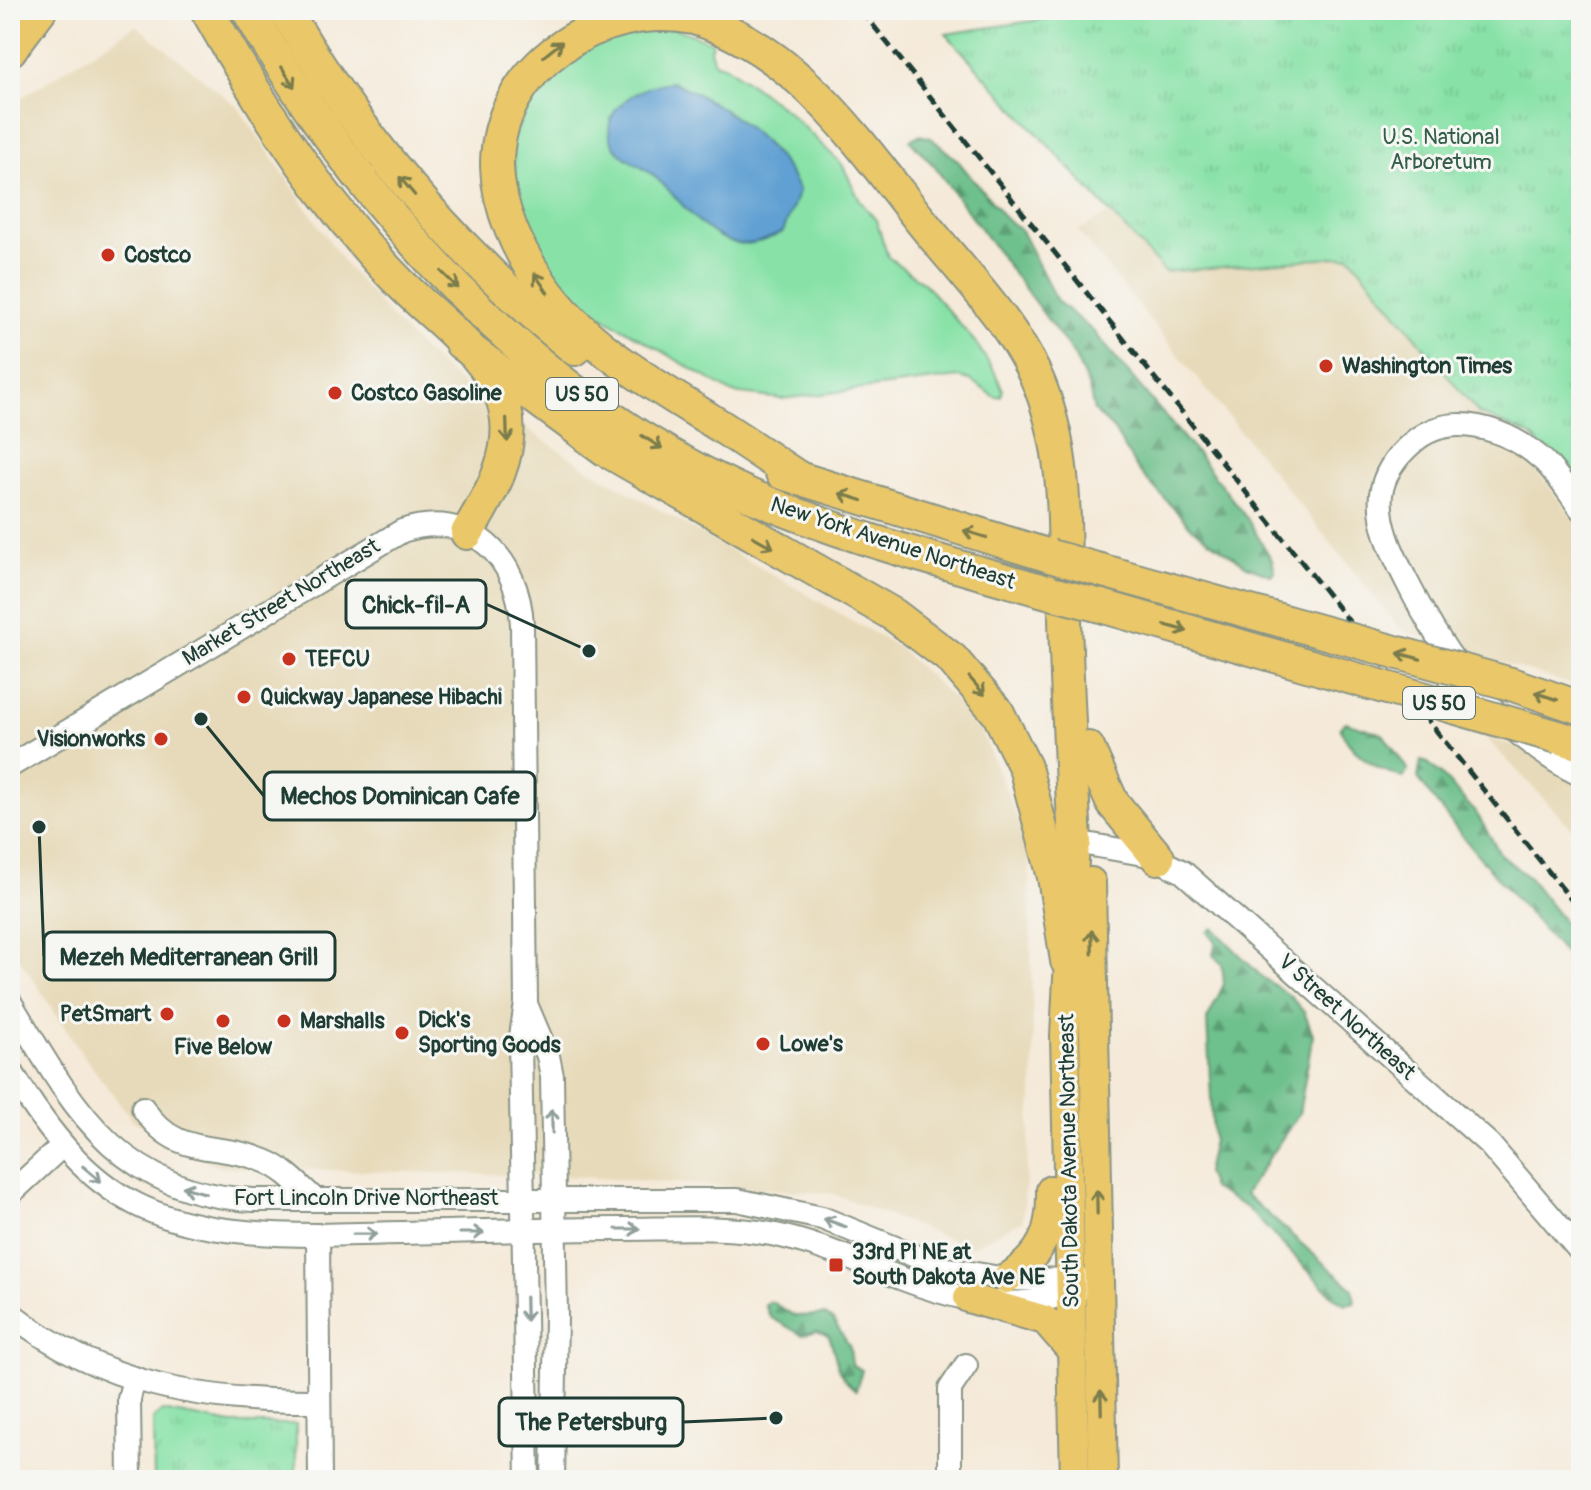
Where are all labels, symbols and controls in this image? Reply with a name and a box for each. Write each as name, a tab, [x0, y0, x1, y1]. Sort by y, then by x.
one-way arrow	[542, 41, 563, 58]
one-way arrow	[281, 65, 297, 88]
park label: U.S. National Arboretum	[1382, 123, 1500, 176]
one-way arrow	[398, 176, 416, 197]
place label: Costco	[124, 241, 191, 269]
marker: Costco	[99, 246, 117, 264]
one-way arrow	[440, 270, 459, 290]
one-way arrow	[533, 272, 549, 294]
place label: Washington Times	[1342, 352, 1512, 380]
marker: Washington Times	[1317, 357, 1335, 375]
road number: US 50	[546, 378, 618, 410]
place label: Costco Gasoline	[351, 379, 503, 407]
marker: Costco Gasoline	[326, 384, 344, 402]
one-way arrow	[499, 416, 514, 443]
one-way arrow	[640, 435, 663, 451]
one-way arrow	[839, 488, 864, 503]
street label: New York Avenue Northeast	[767, 490, 1019, 596]
one-way arrow	[963, 526, 989, 541]
street label: Market Street Northeast	[177, 532, 385, 672]
one-way arrow	[750, 535, 774, 550]
callout: Chick-fil-A	[346, 580, 486, 628]
text: Chick-fil-A	[362, 591, 471, 620]
one-way arrow	[1163, 621, 1189, 636]
place label: TEFCU	[304, 645, 370, 673]
one-way arrow	[1396, 648, 1422, 663]
marker: TEFCU	[280, 650, 298, 668]
one-way arrow	[968, 675, 986, 695]
place label: Quickway Japanese Hibachi	[260, 683, 502, 711]
road number: US 50	[1403, 687, 1475, 719]
one-way arrow	[1534, 687, 1559, 702]
marker: Quickway Japanese Hibachi	[235, 688, 253, 706]
place label: Visionworks	[37, 725, 145, 753]
marker: Visionworks	[152, 730, 170, 748]
callout: Mechos Dominican Cafe	[264, 772, 535, 820]
text: Mechos Dominican Cafe	[280, 782, 521, 811]
one-way arrow	[1085, 929, 1100, 956]
callout: Mezeh Mediterranean Grill	[44, 932, 335, 980]
text: Mezeh Mediterranean Grill	[60, 943, 318, 972]
street label: V Street Northeast	[1272, 948, 1422, 1086]
place label: PetSmart	[60, 1000, 152, 1028]
marker: PetSmart	[158, 1005, 176, 1023]
place label: Dick's Sporting Goods	[418, 1006, 561, 1059]
place label: Marshalls	[300, 1007, 385, 1035]
marker: Five Below	[214, 1012, 232, 1030]
marker: Marshalls	[275, 1012, 293, 1030]
street label: South Dakota Avenue Northeast	[1052, 1013, 1086, 1308]
marker: Dick's Sporting Goods	[393, 1024, 411, 1042]
place label: Lowe's	[779, 1030, 843, 1058]
place label: Five Below	[174, 1033, 272, 1061]
marker: Lowe's	[754, 1035, 772, 1053]
one-way arrow	[544, 1108, 560, 1135]
one-way arrow	[81, 1165, 101, 1183]
one-way arrow	[182, 1182, 208, 1197]
street label: Fort Lincoln Drive Northeast	[234, 1184, 498, 1212]
one-way arrow	[1090, 1189, 1105, 1216]
one-way arrow	[823, 1214, 848, 1229]
one-way arrow	[614, 1221, 641, 1237]
one-way arrow	[458, 1225, 485, 1241]
one-way arrow	[351, 1226, 378, 1242]
place label: 33rd Pl NE at South Dakota Ave NE	[852, 1238, 1046, 1291]
marker: 33rd Pl NE at South Dakota Ave NE	[827, 1256, 845, 1274]
one-way arrow	[518, 1295, 534, 1322]
one-way arrow	[1093, 1389, 1109, 1416]
callout: The Petersburg	[499, 1398, 683, 1446]
text: The Petersburg	[514, 1408, 667, 1437]

